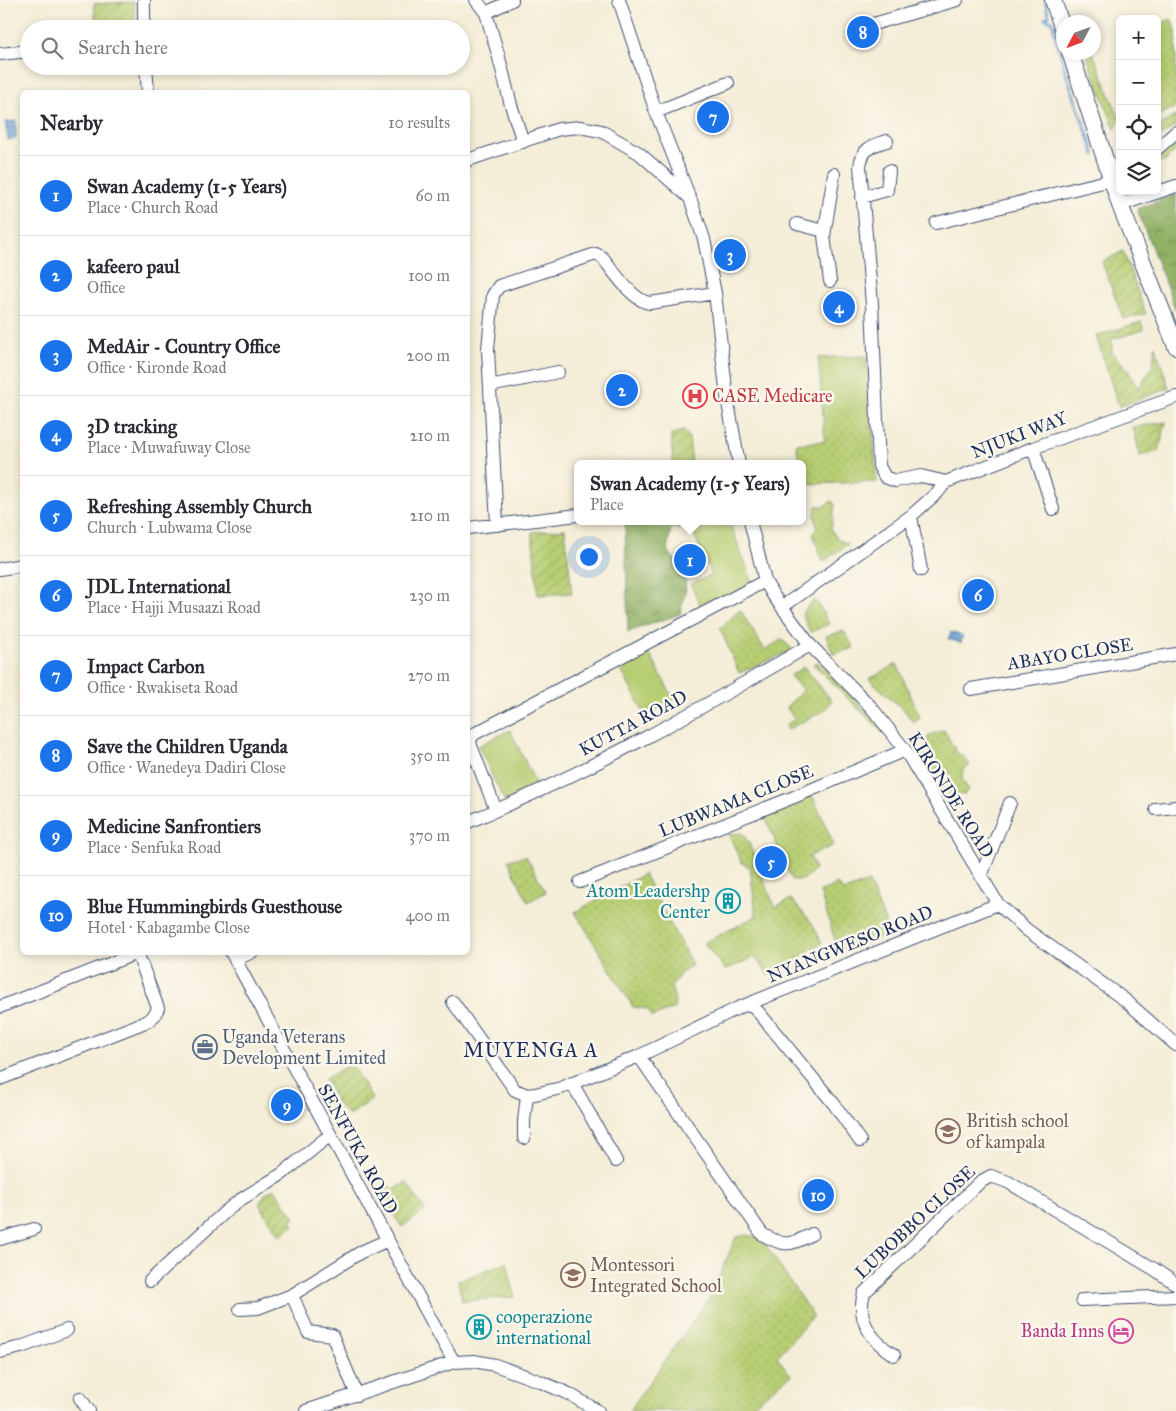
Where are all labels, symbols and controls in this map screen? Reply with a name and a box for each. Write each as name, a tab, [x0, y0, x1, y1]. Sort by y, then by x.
pin: 8	[847, 13, 879, 51]
north arrow	[1056, 15, 1101, 60]
map controls	[1116, 15, 1161, 195]
button: +	[1116, 15, 1161, 60]
search box	[20, 20, 470, 75]
icon: search	[38, 34, 66, 62]
text: Search here	[78, 36, 168, 59]
button: −	[1116, 60, 1161, 105]
pin: 7	[697, 98, 729, 136]
button: locate	[1116, 105, 1161, 150]
text: Nearby	[40, 110, 103, 136]
text: 10 results	[388, 113, 450, 132]
button: layers	[1116, 150, 1161, 195]
text: Swan Academy (1-5 Years)	[87, 175, 287, 198]
text: 1	[53, 186, 59, 205]
text: 60 m	[416, 186, 450, 205]
text: Place · Church Road	[87, 198, 218, 217]
pin: 3	[714, 236, 746, 274]
text: kafeero paul	[87, 255, 180, 278]
text: 2	[52, 266, 60, 285]
text: 100 m	[408, 266, 450, 285]
text: Office	[87, 278, 125, 297]
pin: 4	[823, 288, 855, 326]
text: MedAir - Country Office	[87, 335, 280, 358]
text: 3	[53, 346, 59, 365]
text: 200 m	[407, 346, 450, 365]
text: Office · Kironde Road	[87, 358, 226, 377]
pin: 2	[606, 371, 638, 409]
hospital icon: CASE Medicare	[682, 383, 708, 409]
place label: CASE Medicare	[712, 385, 833, 407]
street label: NJUKI WAY	[968, 407, 1071, 464]
text: 3D tracking	[87, 415, 177, 438]
text: 4	[52, 426, 60, 445]
text: 210 m	[410, 426, 450, 445]
text: Place · Muwafuway Close	[87, 438, 251, 457]
popup	[574, 460, 806, 525]
text: Swan Academy (1-5 Years)	[590, 472, 790, 495]
text: Refreshing Assembly Church	[87, 495, 312, 518]
text: Place	[590, 495, 624, 514]
text: 5	[52, 506, 60, 525]
text: 210 m	[410, 506, 450, 525]
text: Church · Lubwama Close	[87, 518, 252, 537]
pin: 1	[674, 541, 706, 579]
your location	[576, 544, 602, 570]
text: JDL International	[87, 575, 231, 598]
pin: 6	[962, 576, 994, 614]
text: 6	[52, 586, 60, 605]
text: 230 m	[410, 586, 450, 605]
text: Place · Hajji Musaazi Road	[87, 598, 261, 617]
street label: ABAYO CLOSE	[1005, 633, 1134, 675]
text: Impact Carbon	[87, 655, 205, 678]
text: 7	[52, 666, 60, 685]
text: 270 m	[408, 666, 450, 685]
text: Office · Rwakiseta Road	[87, 678, 238, 697]
street label: KUTTA ROAD	[575, 685, 691, 761]
street label: KIRONDE ROAD	[903, 728, 999, 862]
text: Save the Children Uganda	[87, 735, 288, 758]
text: 8	[52, 746, 60, 765]
text: 350 m	[410, 746, 450, 765]
text: Office · Wanedeya Dadiri Close	[87, 758, 286, 777]
street label: LUBWAMA CLOSE	[656, 760, 816, 842]
text: Medicine Sanfrontiers	[87, 815, 261, 838]
text: 9	[52, 826, 60, 845]
text: 370 m	[409, 826, 450, 845]
text: Place · Senfuka Road	[87, 838, 221, 857]
pin: 5	[755, 843, 787, 881]
place label: Atom Leadershp Center	[585, 880, 710, 923]
building icon: Atom Leadershp Center	[715, 888, 741, 914]
text: Blue Hummingbirds Guesthouse	[87, 895, 342, 918]
street label: NYANGWESO ROAD	[764, 901, 936, 987]
text: 10	[48, 906, 64, 925]
text: 400 m	[406, 906, 450, 925]
text: Hotel · Kabagambe Close	[87, 918, 250, 937]
place label: Uganda Veterans Development Limited	[222, 1026, 386, 1069]
office icon: Uganda Veterans Development Limited	[192, 1034, 218, 1060]
district label: MUYENGA A	[463, 1038, 599, 1062]
street label: SENFUKA ROAD	[313, 1080, 403, 1218]
pin: 9	[271, 1086, 303, 1124]
place label: British school of kampala	[966, 1110, 1069, 1153]
school or university icon: British school of kampala	[935, 1118, 961, 1144]
street label: LUBOBBO CLOSE	[850, 1161, 980, 1283]
pin: 10	[802, 1176, 834, 1214]
place label: Montessori Integrated School	[590, 1254, 722, 1298]
school or university icon: Montessori Integrated School	[560, 1262, 586, 1288]
place label: cooperazione international	[496, 1306, 593, 1349]
building icon: cooperazione international	[466, 1314, 492, 1340]
hotel icon: Banda Inns	[1108, 1318, 1134, 1344]
place label: Banda Inns	[1020, 1320, 1104, 1342]

